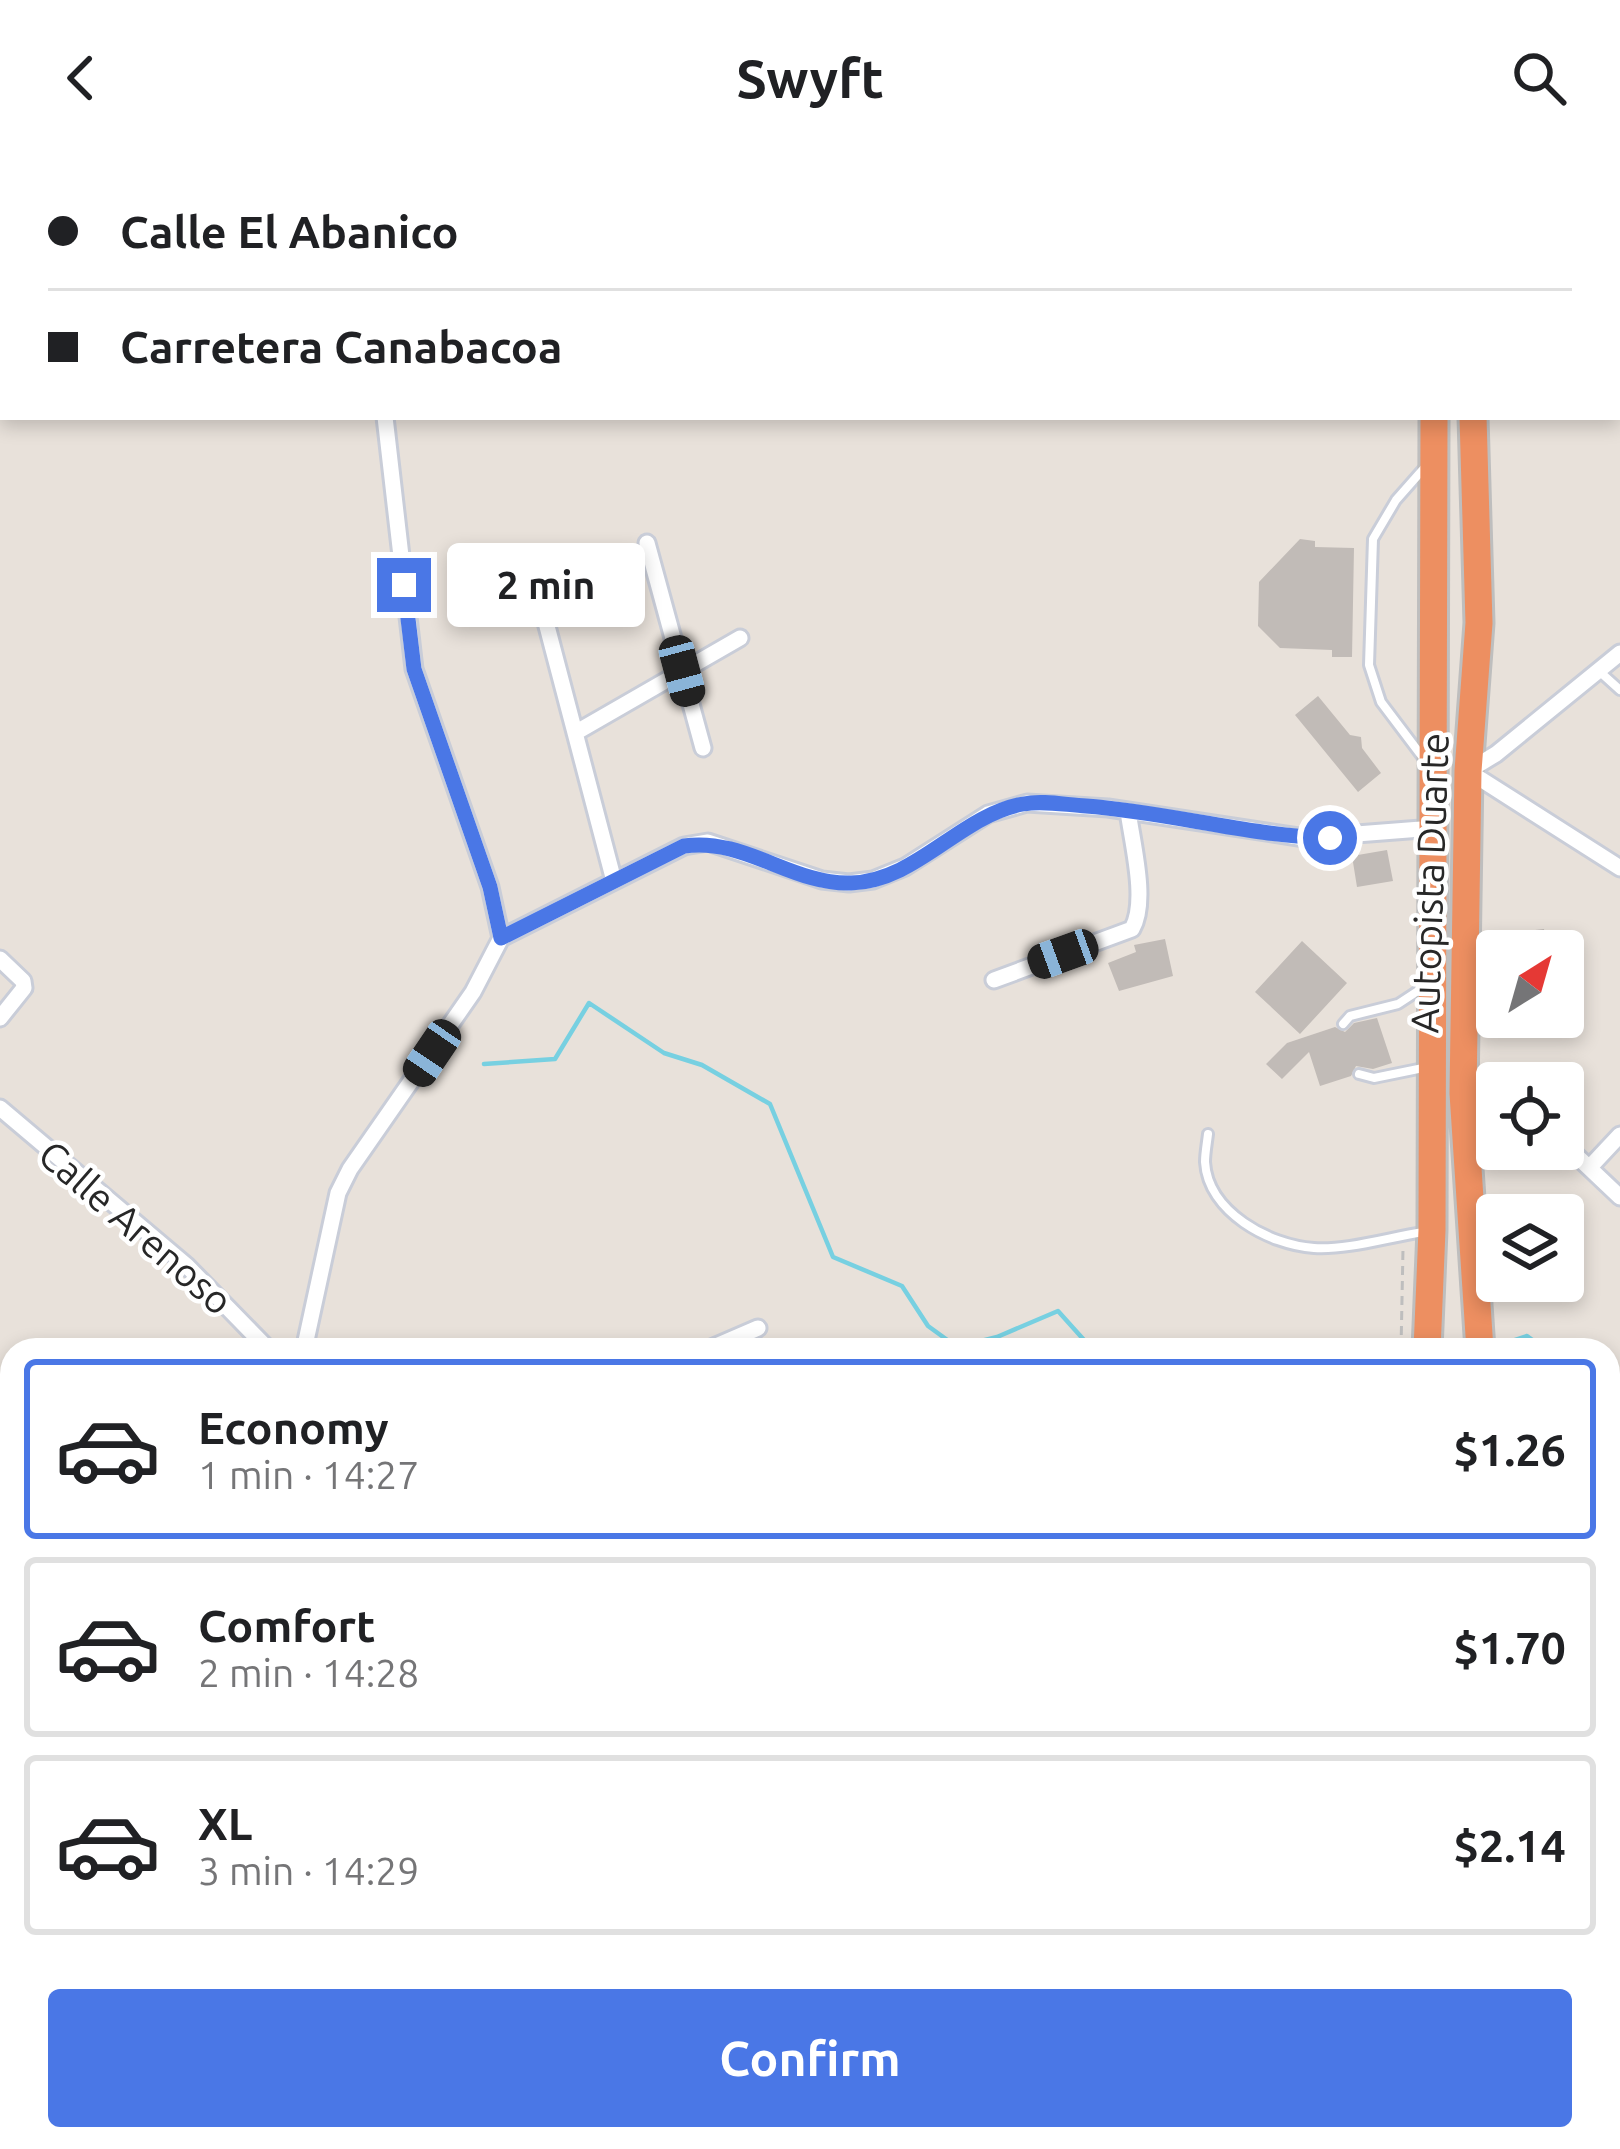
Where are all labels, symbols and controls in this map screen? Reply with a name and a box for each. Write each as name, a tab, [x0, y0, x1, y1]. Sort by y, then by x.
icon: back	[48, 45, 114, 111]
icon: search	[1506, 45, 1572, 111]
text: Swyft	[736, 48, 884, 108]
text: Calle El Abanico	[120, 206, 459, 257]
text: Carretera Canabacoa	[120, 321, 562, 372]
callout: 2 min	[446, 543, 644, 627]
route end	[377, 558, 431, 612]
text: 2 min	[497, 563, 595, 606]
car	[655, 632, 709, 710]
street label: Autopista Duarte	[1402, 732, 1456, 1034]
route start	[1303, 811, 1357, 865]
car	[1023, 925, 1103, 983]
north arrow	[1476, 930, 1584, 1038]
map controls	[1476, 930, 1584, 1302]
car	[397, 1013, 467, 1093]
button: locate	[1476, 1062, 1584, 1170]
street label: Calle Arenoso	[31, 1132, 241, 1322]
button: layers	[1476, 1194, 1584, 1302]
icon: car	[54, 1395, 162, 1503]
text: Economy	[198, 1402, 389, 1453]
text: $1.26	[1453, 1424, 1566, 1475]
text: 1 min · 14:27	[198, 1453, 419, 1496]
icon: car	[54, 1593, 162, 1701]
text: Comfort	[198, 1600, 375, 1651]
text: $1.70	[1453, 1622, 1566, 1673]
text: 2 min · 14:28	[198, 1651, 419, 1694]
icon: car	[54, 1791, 162, 1899]
text: XL	[198, 1798, 252, 1849]
text: $2.14	[1453, 1820, 1566, 1871]
text: 3 min · 14:29	[198, 1849, 419, 1892]
button: Confirm	[48, 1989, 1572, 2127]

